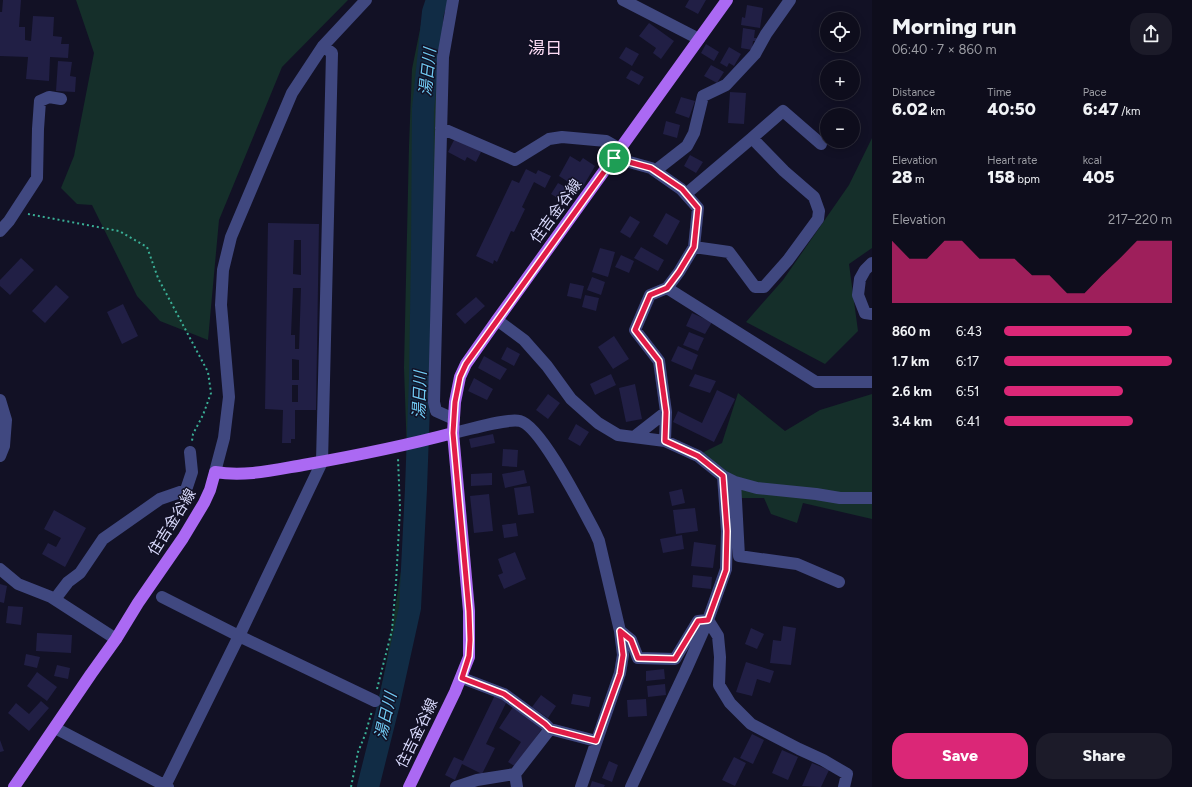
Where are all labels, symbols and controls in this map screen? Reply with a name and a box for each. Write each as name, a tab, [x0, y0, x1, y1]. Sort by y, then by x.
map controls	[820, 12, 860, 148]
button: locate	[820, 12, 860, 52]
text: Morning run	[892, 13, 1016, 40]
button: share	[1130, 13, 1172, 55]
district label: 湯日	[528, 38, 562, 58]
text: 06:40 · 7 × 860 m	[892, 42, 997, 57]
water label: 湯日川	[416, 45, 440, 97]
button: +	[820, 60, 860, 100]
text: Distance	[892, 86, 935, 99]
text: Time	[987, 86, 1011, 99]
text: Pace	[1083, 86, 1106, 99]
text: 6.02	[892, 99, 928, 119]
text: 40:50	[987, 99, 1036, 119]
text: 6:47	[1083, 99, 1119, 119]
text: km	[928, 105, 945, 118]
text: /km	[1119, 105, 1140, 118]
button: −	[820, 108, 860, 148]
pin	[597, 141, 631, 175]
icon: arrive	[603, 147, 625, 169]
text: Elevation	[892, 154, 937, 167]
text: Heart rate	[987, 154, 1037, 167]
text: kcal	[1083, 154, 1102, 167]
text: 28	[892, 167, 912, 187]
text: 158	[987, 167, 1015, 187]
text: 405	[1083, 167, 1115, 187]
text: m	[912, 173, 924, 186]
text: bpm	[1015, 173, 1040, 186]
street label: 住吉金谷線	[527, 175, 585, 247]
text: Elevation	[892, 212, 945, 227]
text: 217–220 m	[1108, 212, 1172, 227]
text: 860 m	[892, 324, 930, 339]
text: 6:43	[956, 324, 982, 339]
text: 1.7 km	[892, 354, 929, 369]
text: 6:17	[956, 354, 979, 369]
water label: 湯日川	[409, 369, 430, 419]
text: 2.6 km	[892, 384, 932, 399]
text: 6:51	[956, 384, 980, 399]
text: 3.4 km	[892, 414, 932, 429]
text: 6:41	[956, 414, 980, 429]
street label: 住吉金谷線	[144, 485, 200, 559]
water label: 湯日川	[371, 689, 401, 742]
street label: 住吉金谷線	[392, 695, 442, 771]
button: Save	[892, 733, 1028, 779]
button: Share	[1036, 733, 1172, 779]

